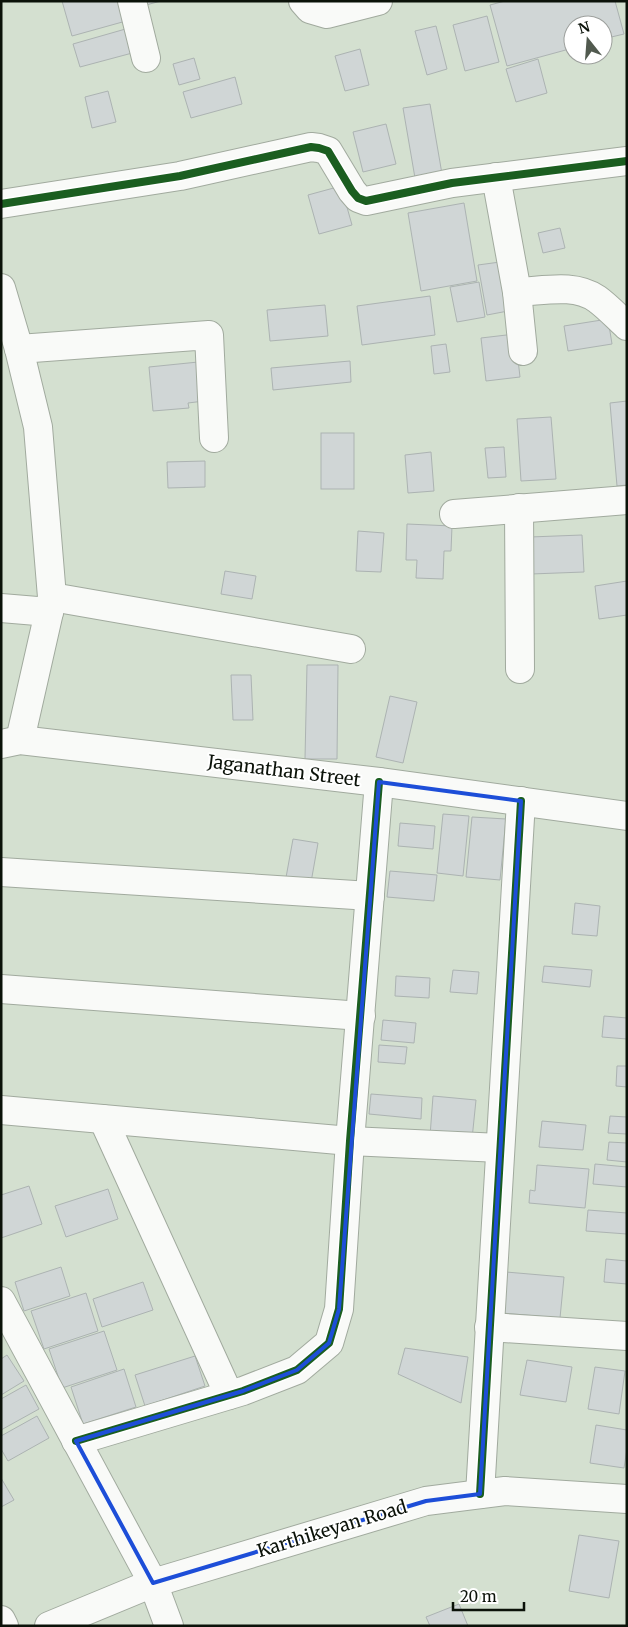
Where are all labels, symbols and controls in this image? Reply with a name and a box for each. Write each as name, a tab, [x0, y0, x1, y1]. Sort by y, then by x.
north arrow	[563, 15, 613, 65]
text: N	[576, 17, 592, 38]
street label: Jaganathan Street	[205, 750, 362, 791]
street label: Karthikeyan Road	[254, 1495, 410, 1562]
scale bar	[453, 1580, 524, 1612]
text: 20 m	[460, 1587, 497, 1606]

